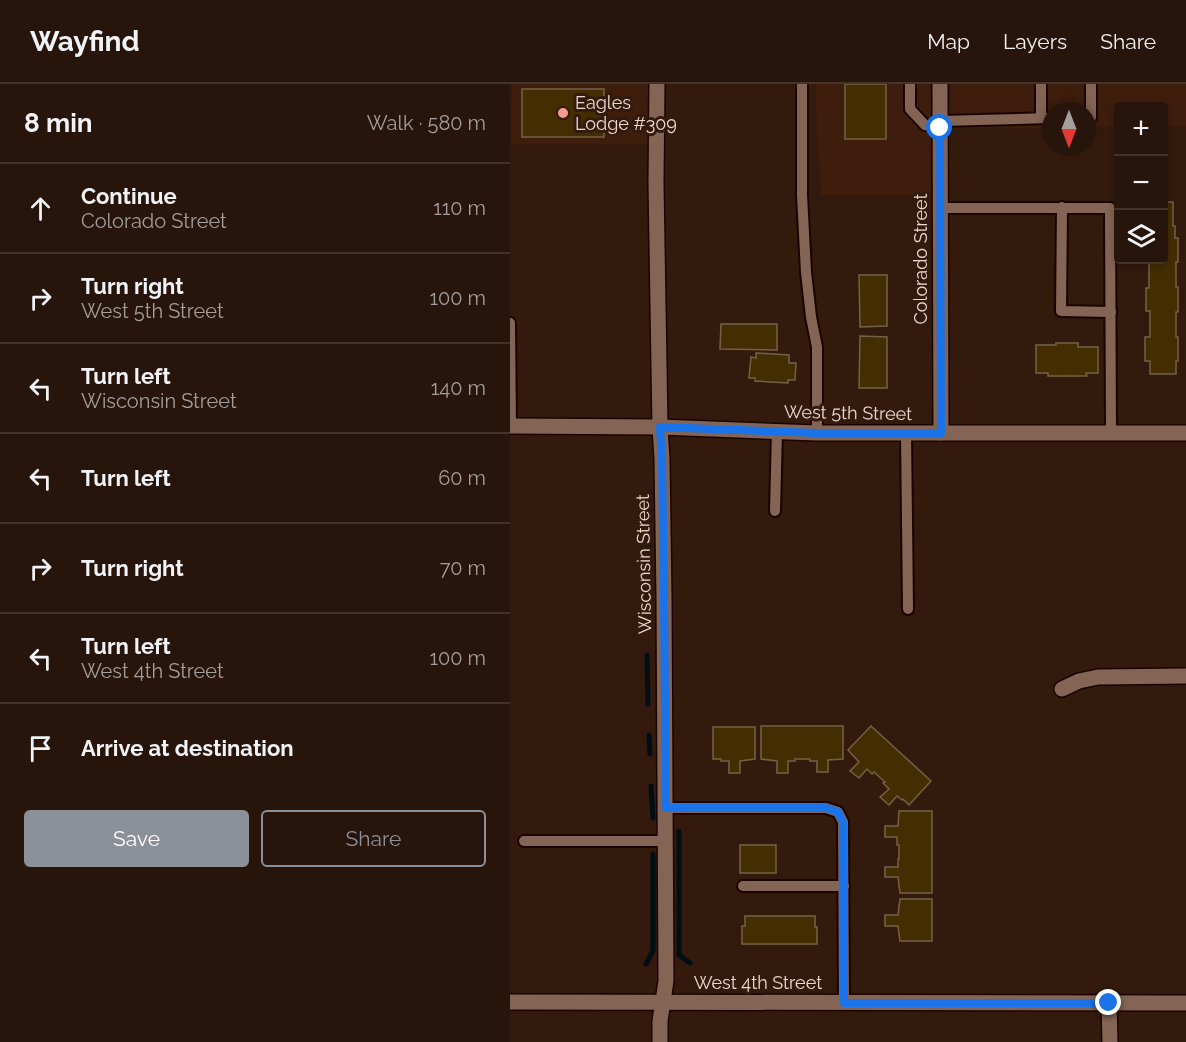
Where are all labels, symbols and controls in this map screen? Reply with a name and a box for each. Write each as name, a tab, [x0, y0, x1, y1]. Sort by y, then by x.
text: Wayfind	[30, 25, 140, 58]
text: Map	[927, 29, 970, 54]
text: Layers	[1003, 29, 1067, 54]
text: Share	[1100, 29, 1156, 54]
place label: Eagles Lodge #309	[575, 92, 677, 134]
north arrow	[1042, 102, 1096, 156]
map controls	[1114, 102, 1168, 264]
button: +	[1114, 102, 1168, 156]
marker: Eagles Lodge #309	[556, 106, 570, 120]
text: 8 min	[24, 108, 92, 138]
text: Walk · 580 m	[367, 111, 486, 135]
route start	[926, 114, 952, 140]
button: −	[1114, 156, 1168, 210]
text: Continue	[81, 183, 177, 209]
icon: ahead	[24, 192, 57, 225]
street label: Colorado Street	[910, 193, 931, 325]
text: 110 m	[433, 196, 486, 220]
text: Colorado Street	[81, 209, 227, 233]
button: layers	[1114, 210, 1168, 264]
text: Turn right	[81, 273, 184, 299]
icon: right	[24, 282, 57, 315]
text: 100 m	[429, 286, 486, 310]
text: West 5th Street	[81, 299, 224, 323]
text: Turn left	[81, 363, 171, 389]
icon: left	[24, 372, 57, 405]
text: 140 m	[431, 376, 486, 400]
text: Wisconsin Street	[81, 389, 237, 413]
street label: West 5th Street	[784, 401, 912, 424]
icon: left	[24, 462, 57, 495]
text: Turn left	[81, 465, 171, 491]
text: 60 m	[438, 466, 486, 490]
street label: Wisconsin Street	[632, 494, 655, 634]
icon: right	[24, 552, 57, 585]
text: Turn right	[81, 555, 184, 581]
text: 70 m	[440, 556, 486, 580]
text: Turn left	[81, 633, 171, 659]
icon: left	[24, 642, 57, 675]
text: 100 m	[429, 646, 486, 670]
text: West 4th Street	[81, 659, 224, 683]
icon: arrive	[24, 732, 57, 765]
text: Arrive at destination	[81, 735, 294, 761]
button: Save	[24, 810, 249, 867]
button: Share	[261, 810, 486, 867]
street label: West 4th Street	[694, 972, 822, 993]
route end	[1095, 989, 1121, 1015]

